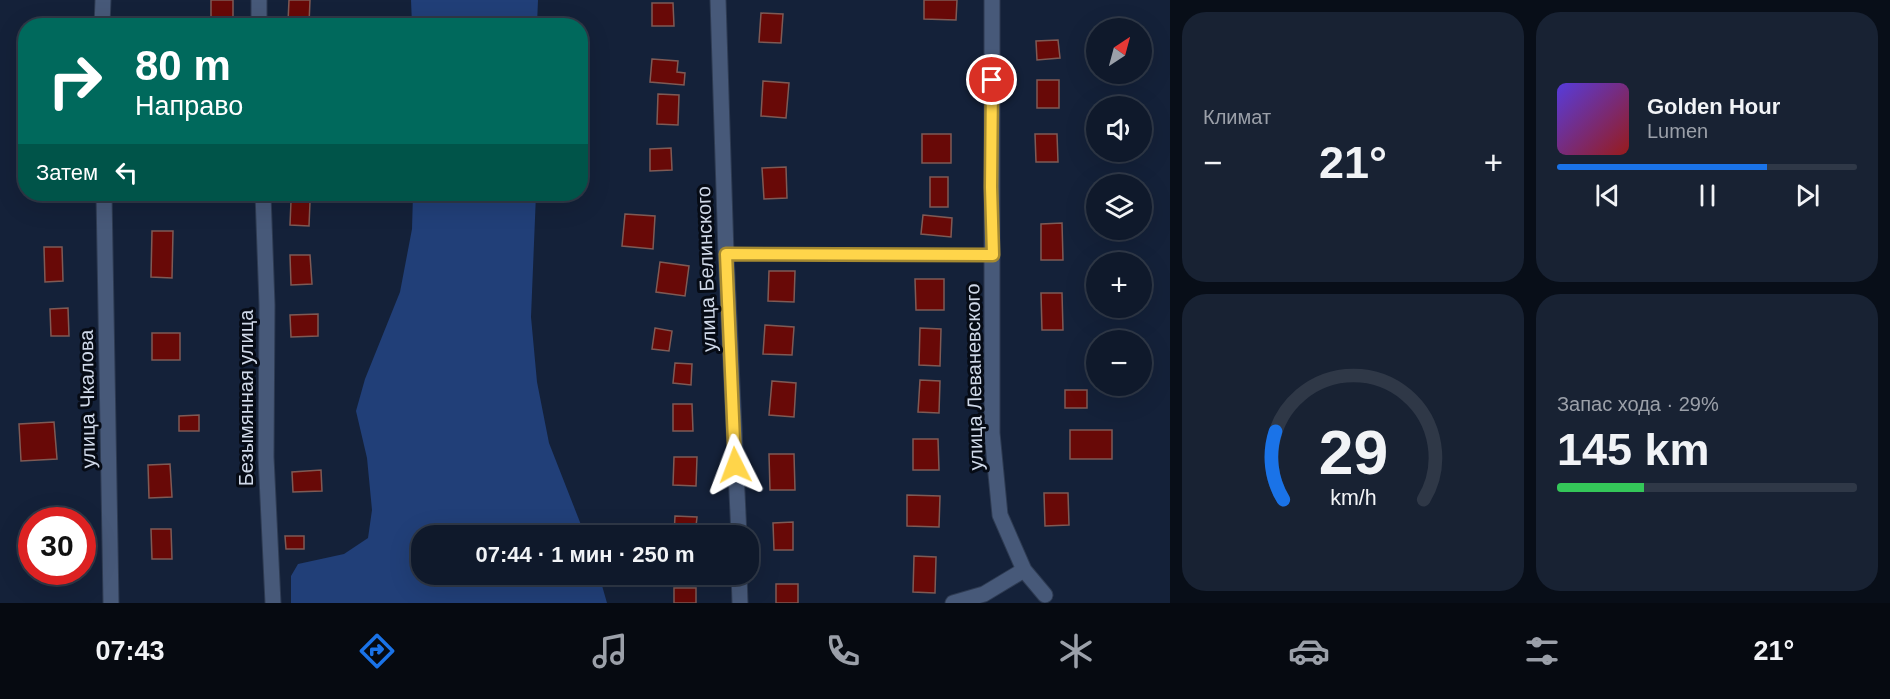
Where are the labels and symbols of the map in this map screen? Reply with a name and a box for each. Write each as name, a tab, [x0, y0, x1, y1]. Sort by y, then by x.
north arrow	[1086, 18, 1152, 84]
pin	[966, 54, 1017, 105]
street label: улица Белинского	[692, 186, 720, 352]
street label: улица Леваневского	[961, 283, 987, 471]
street label: Безымянная улица	[235, 309, 257, 486]
street label: улица Чкалова	[75, 329, 99, 469]
position arrow	[703, 433, 767, 497]
speed limit sign: 30	[18, 507, 96, 585]

